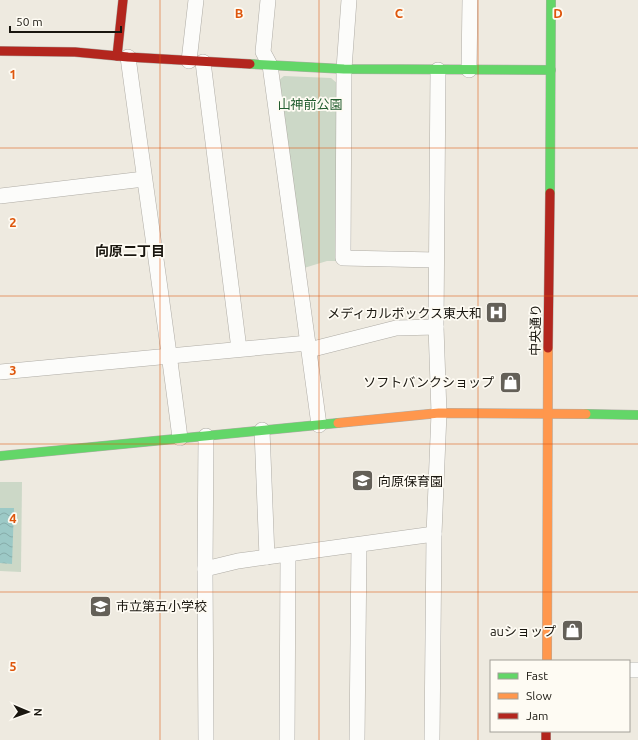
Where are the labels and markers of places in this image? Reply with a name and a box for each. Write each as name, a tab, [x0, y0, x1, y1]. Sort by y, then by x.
hospital icon: メディカルボックス東大和	[484, 300, 510, 326]
place label: メディカルボックス東大和	[327, 306, 482, 320]
shop icon: ソフトバンクショップ	[497, 369, 523, 395]
place label: ソフトバンクショップ	[363, 375, 494, 389]
school or university icon: 向原保育園	[349, 468, 375, 494]
place label: 向原保育園	[378, 474, 443, 488]
school or university icon: 市立第五小学校	[87, 593, 113, 619]
place label: 市立第五小学校	[116, 599, 207, 613]
shop icon: auショップ	[559, 618, 585, 644]
place label: auショップ	[490, 624, 556, 638]

